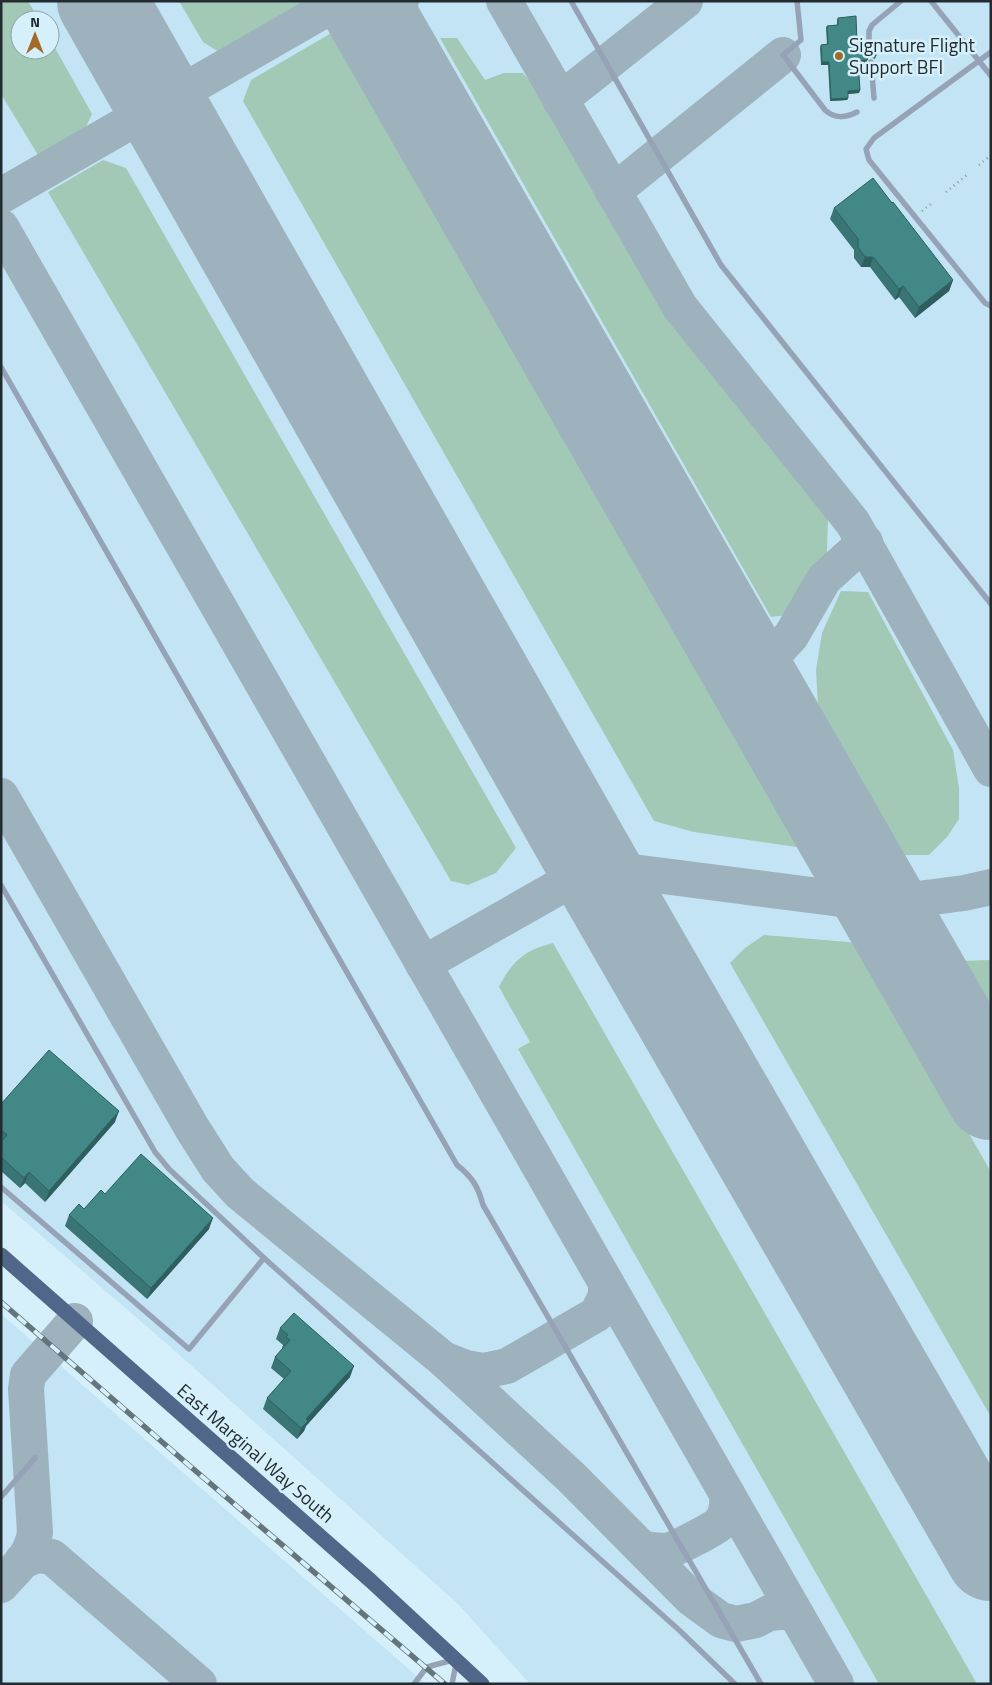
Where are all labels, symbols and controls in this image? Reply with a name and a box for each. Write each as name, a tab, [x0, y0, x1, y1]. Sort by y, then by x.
north arrow	[10, 10, 60, 60]
text: N	[30, 11, 40, 32]
place label: Signature Flight Support BFI	[849, 30, 975, 81]
marker: Signature Flight Support BFI	[833, 50, 845, 62]
street label: East Marginal Way South	[171, 1376, 341, 1529]

